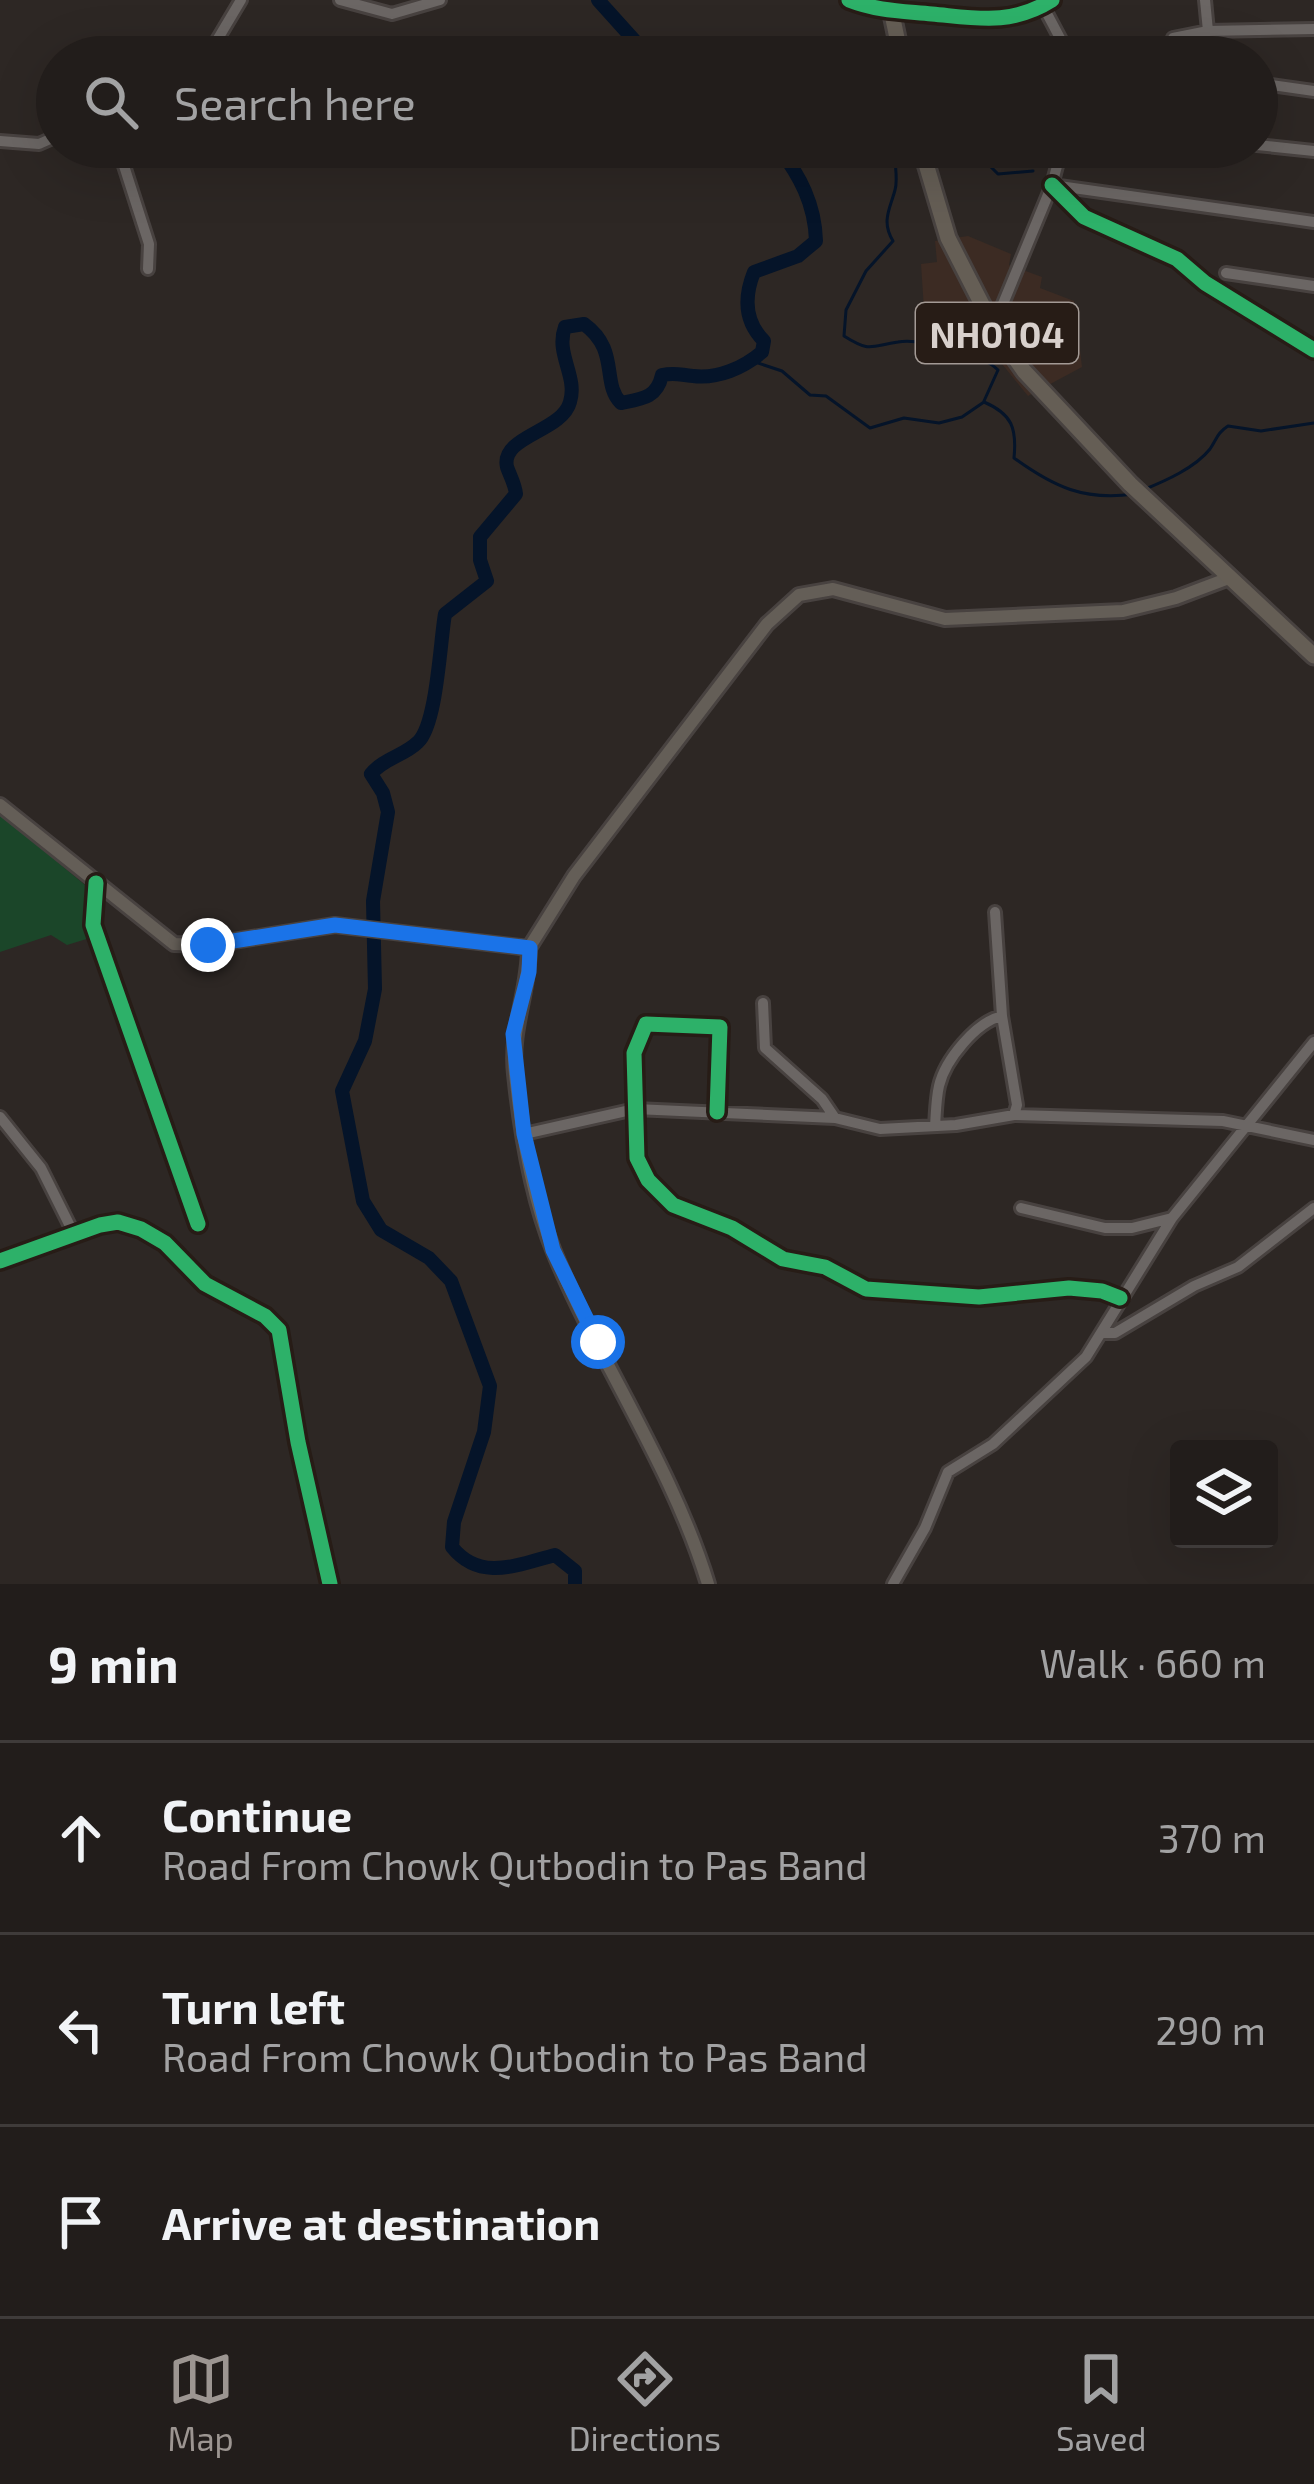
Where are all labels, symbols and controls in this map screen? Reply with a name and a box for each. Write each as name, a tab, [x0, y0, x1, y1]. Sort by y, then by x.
search box	[36, 36, 1278, 168]
icon: search	[78, 69, 144, 135]
text: Search here	[174, 75, 416, 129]
road number: NH0104	[916, 303, 1078, 363]
route end	[181, 918, 235, 972]
route start	[571, 1315, 625, 1369]
map controls	[1170, 1440, 1278, 1548]
button: layers	[1170, 1440, 1278, 1548]
text: 9 min	[48, 1632, 179, 1693]
text: Walk · 660 m	[1039, 1639, 1266, 1686]
text: Continue	[162, 1787, 352, 1841]
icon: ahead	[48, 1805, 114, 1871]
text: 370 m	[1158, 1814, 1266, 1861]
text: Road From Chowk Qutbodin to Pas Band	[162, 1841, 868, 1888]
text: Turn left	[162, 1979, 345, 2033]
icon: left	[48, 1997, 114, 2063]
text: 290 m	[1155, 2006, 1266, 2053]
text: Road From Chowk Qutbodin to Pas Band	[162, 2033, 868, 2080]
icon: arrive	[48, 2189, 114, 2255]
text: Arrive at destination	[162, 2195, 600, 2249]
tab: Map	[168, 2346, 234, 2458]
tab: Directions	[569, 2346, 721, 2458]
tab: Saved	[1056, 2346, 1146, 2458]

